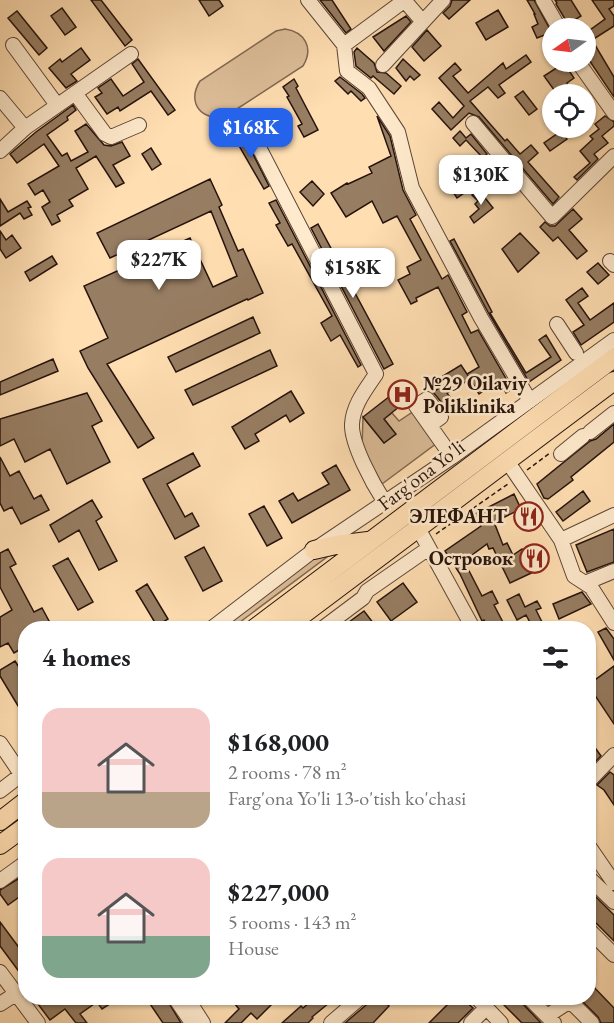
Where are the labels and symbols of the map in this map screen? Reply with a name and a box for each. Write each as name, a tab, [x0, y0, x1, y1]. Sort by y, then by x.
north arrow	[542, 18, 596, 72]
pin: $168K	[209, 108, 293, 159]
pin: $130K	[439, 155, 523, 206]
pin: $227K	[117, 240, 201, 291]
pin: $158K	[311, 248, 395, 299]
place label: №29 Oilaviy Poliklinika	[423, 370, 528, 419]
hospital icon: №29 Oilaviy Poliklinika	[386, 378, 418, 410]
street label: Farg'ona Yo'li	[372, 434, 470, 516]
restaurant icon: ЭЛЕФАНТ	[512, 500, 544, 532]
place label: ЭЛЕФАНТ	[409, 503, 507, 529]
restaurant icon: Островок	[518, 542, 550, 574]
place label: Островок	[429, 545, 513, 571]

